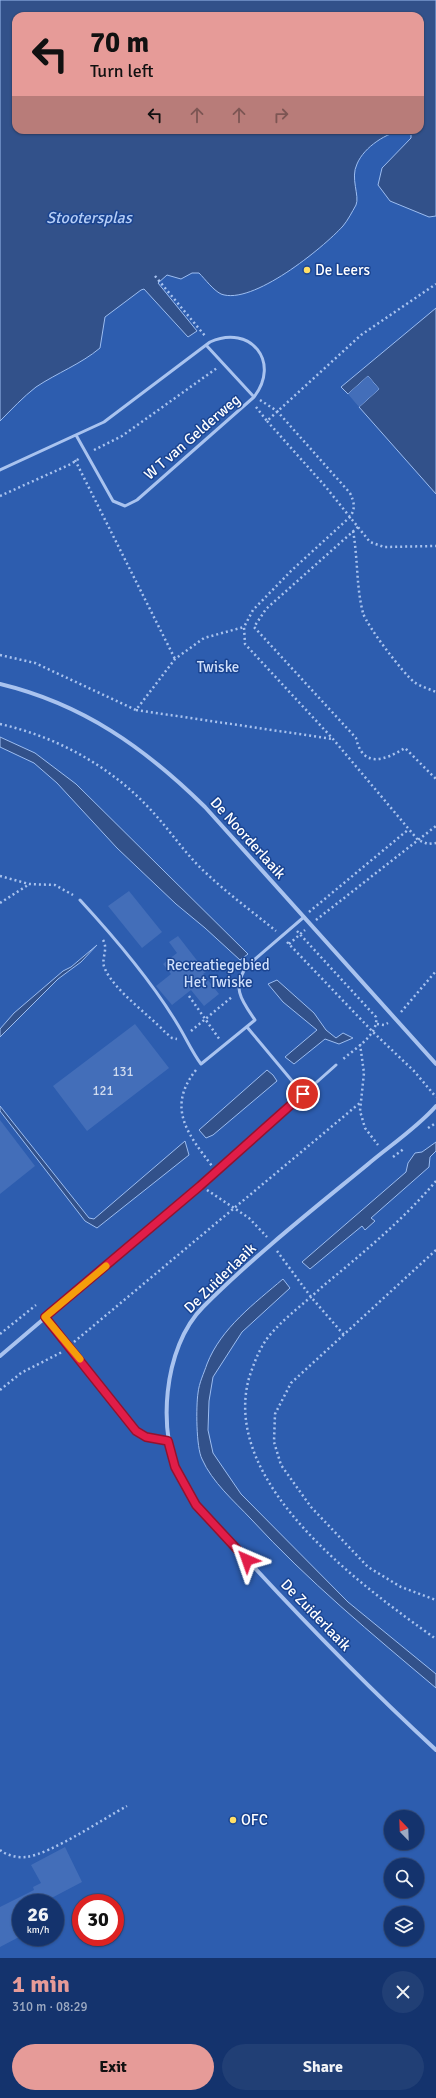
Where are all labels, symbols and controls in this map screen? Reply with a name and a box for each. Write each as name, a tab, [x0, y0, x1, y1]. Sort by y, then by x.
text: 70 m	[90, 26, 149, 60]
icon: left	[24, 28, 76, 80]
text: Turn left	[90, 60, 153, 82]
icon: left	[144, 104, 166, 126]
icon: ahead	[186, 104, 208, 126]
icon: ahead	[228, 104, 250, 126]
icon: right	[270, 104, 292, 126]
water label: Stootersplas	[46, 208, 134, 228]
place label: De Leers	[315, 261, 371, 279]
marker: De Leers	[302, 265, 312, 275]
street label: W T van Gelderweg	[140, 390, 244, 484]
park label: Twiske	[197, 658, 239, 676]
street label: De Noorderlaaik	[207, 793, 290, 883]
park label: Recreatiegebied Het Twiske	[166, 956, 270, 991]
house number: 131	[112, 1064, 134, 1080]
pin	[286, 1077, 320, 1111]
house number: 121	[92, 1083, 114, 1099]
icon: arrive	[292, 1083, 314, 1105]
street label: De Zuiderlaaik	[180, 1239, 260, 1317]
position arrow	[226, 1539, 268, 1581]
street label: De Zuiderlaaik	[277, 1575, 355, 1655]
north arrow	[384, 1810, 424, 1850]
map controls	[384, 1810, 424, 1946]
place label: OFC	[241, 1811, 268, 1829]
marker: OFC	[228, 1815, 238, 1825]
button: search	[384, 1858, 424, 1898]
speed limit sign: 30	[72, 1894, 124, 1946]
text: 26	[27, 1902, 49, 1927]
button: layers	[384, 1906, 424, 1946]
text: km/h	[27, 1924, 49, 1936]
text: 1 min	[12, 1969, 70, 1999]
button: close	[382, 1971, 424, 2013]
text: 310 m · 08:29	[12, 1999, 88, 2015]
button: Exit	[12, 2044, 214, 2090]
button: Share	[222, 2044, 424, 2090]

